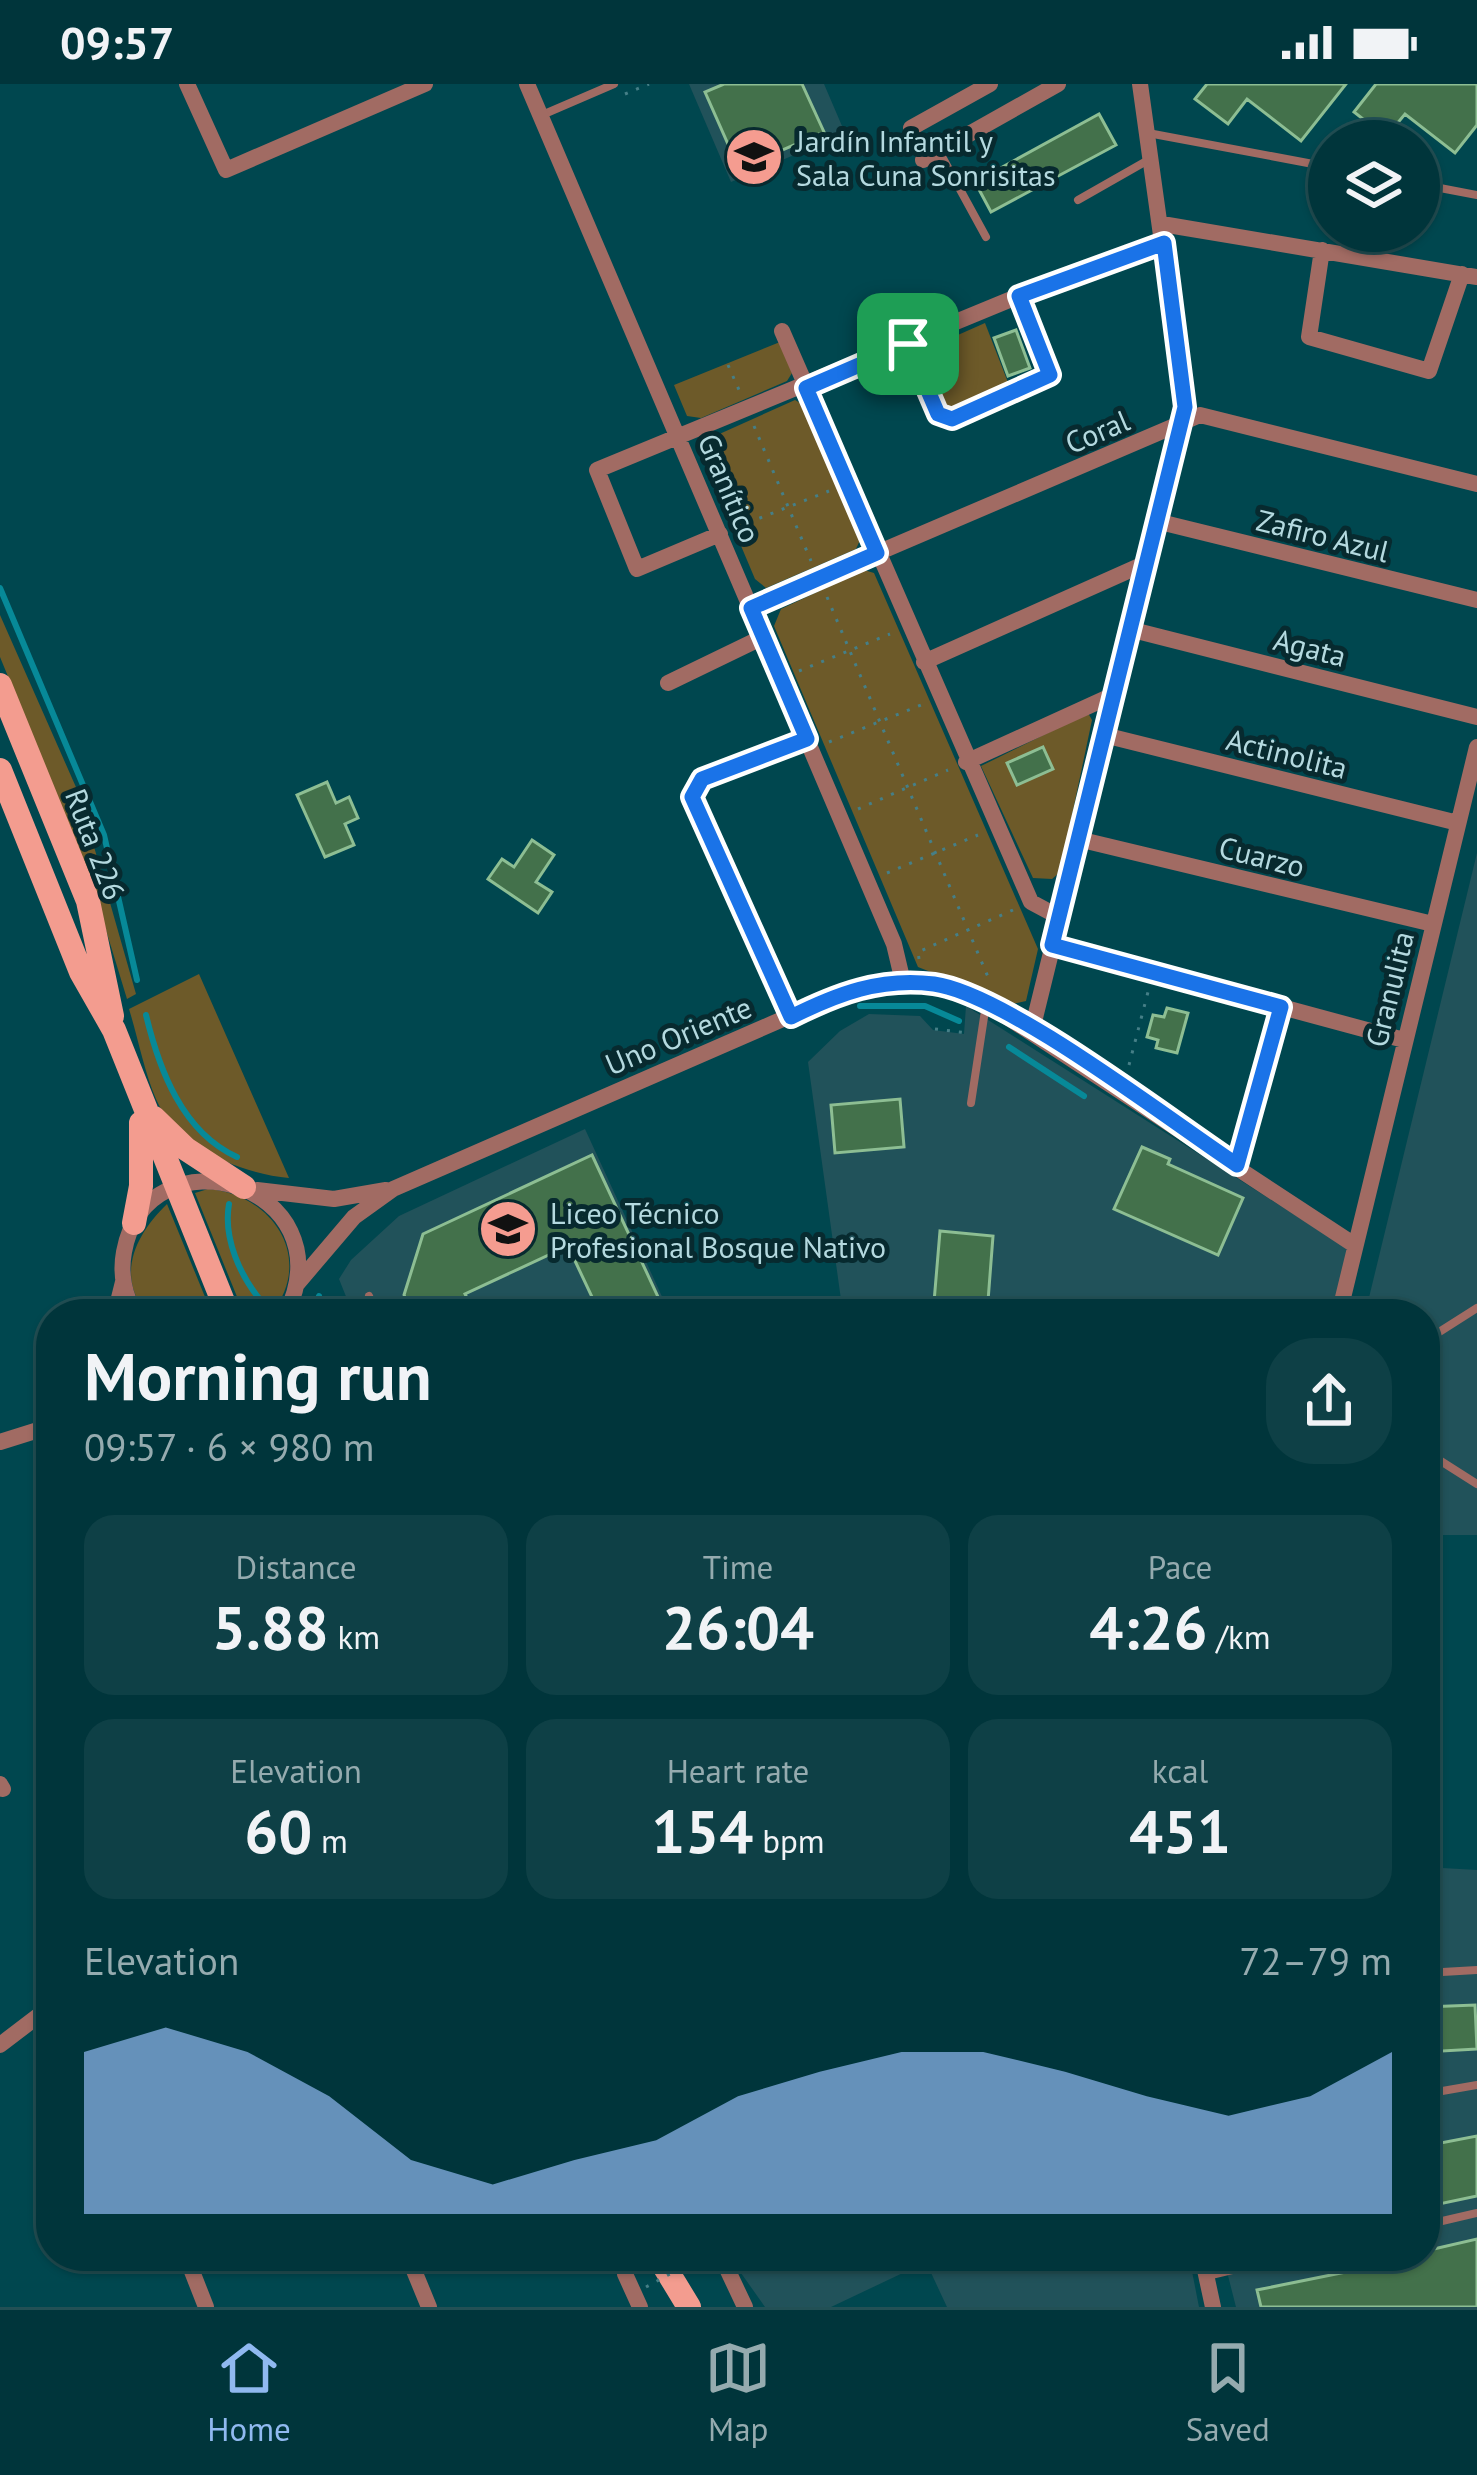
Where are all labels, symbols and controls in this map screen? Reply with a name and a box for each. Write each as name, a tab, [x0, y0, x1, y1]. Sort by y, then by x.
text: 09:57	[60, 13, 174, 71]
map controls	[1308, 120, 1440, 252]
button: layers	[1308, 120, 1440, 252]
place label: Jardín Infantil y Sala Cuna Sonrisitas	[794, 121, 1056, 194]
school or university icon: Jardín Infantil y Sala Cuna Sonrisitas	[723, 126, 785, 188]
pin	[857, 293, 959, 395]
icon: arrive	[875, 311, 941, 377]
street label: Coral	[1059, 400, 1135, 462]
street label: Granítico	[690, 427, 770, 549]
street label: Zafiro Azul	[1253, 500, 1394, 570]
street label: Agata	[1270, 619, 1350, 675]
street label: Actinolita	[1222, 719, 1352, 787]
street label: Ruta 226	[57, 783, 135, 905]
street label: Cuarzo	[1215, 827, 1309, 885]
street label: Granulita	[1356, 927, 1422, 1051]
street label: Uno Oriente	[599, 987, 757, 1083]
place label: Liceo Técnico Profesional Bosque Nativo	[550, 1193, 886, 1266]
school or university icon: Liceo Técnico Profesional Bosque Nativo	[477, 1198, 539, 1260]
text: Morning run	[84, 1333, 432, 1418]
button: share	[1266, 1338, 1392, 1464]
text: 09:57 · 6 × 980 m	[84, 1421, 374, 1472]
text: Distance	[236, 1545, 356, 1588]
text: Time	[703, 1545, 773, 1588]
text: Pace	[1148, 1545, 1212, 1588]
text: 5.88	[212, 1588, 329, 1666]
text: 26:04	[662, 1588, 814, 1666]
text: 4:26	[1089, 1588, 1208, 1666]
text: km	[329, 1615, 380, 1658]
text: /km	[1208, 1615, 1271, 1658]
text: Elevation	[230, 1749, 362, 1792]
text: Heart rate	[667, 1749, 809, 1792]
text: kcal	[1152, 1749, 1208, 1792]
text: 60	[244, 1792, 312, 1870]
text: 154	[651, 1792, 753, 1870]
text: 451	[1129, 1792, 1231, 1870]
text: m	[312, 1819, 348, 1862]
text: bpm	[753, 1819, 825, 1862]
text: Elevation	[84, 1935, 239, 1986]
text: 72–79 m	[1239, 1935, 1392, 1986]
tab: Home	[207, 2335, 291, 2450]
tab: Map	[705, 2335, 771, 2450]
tab: Saved	[1186, 2335, 1270, 2450]

